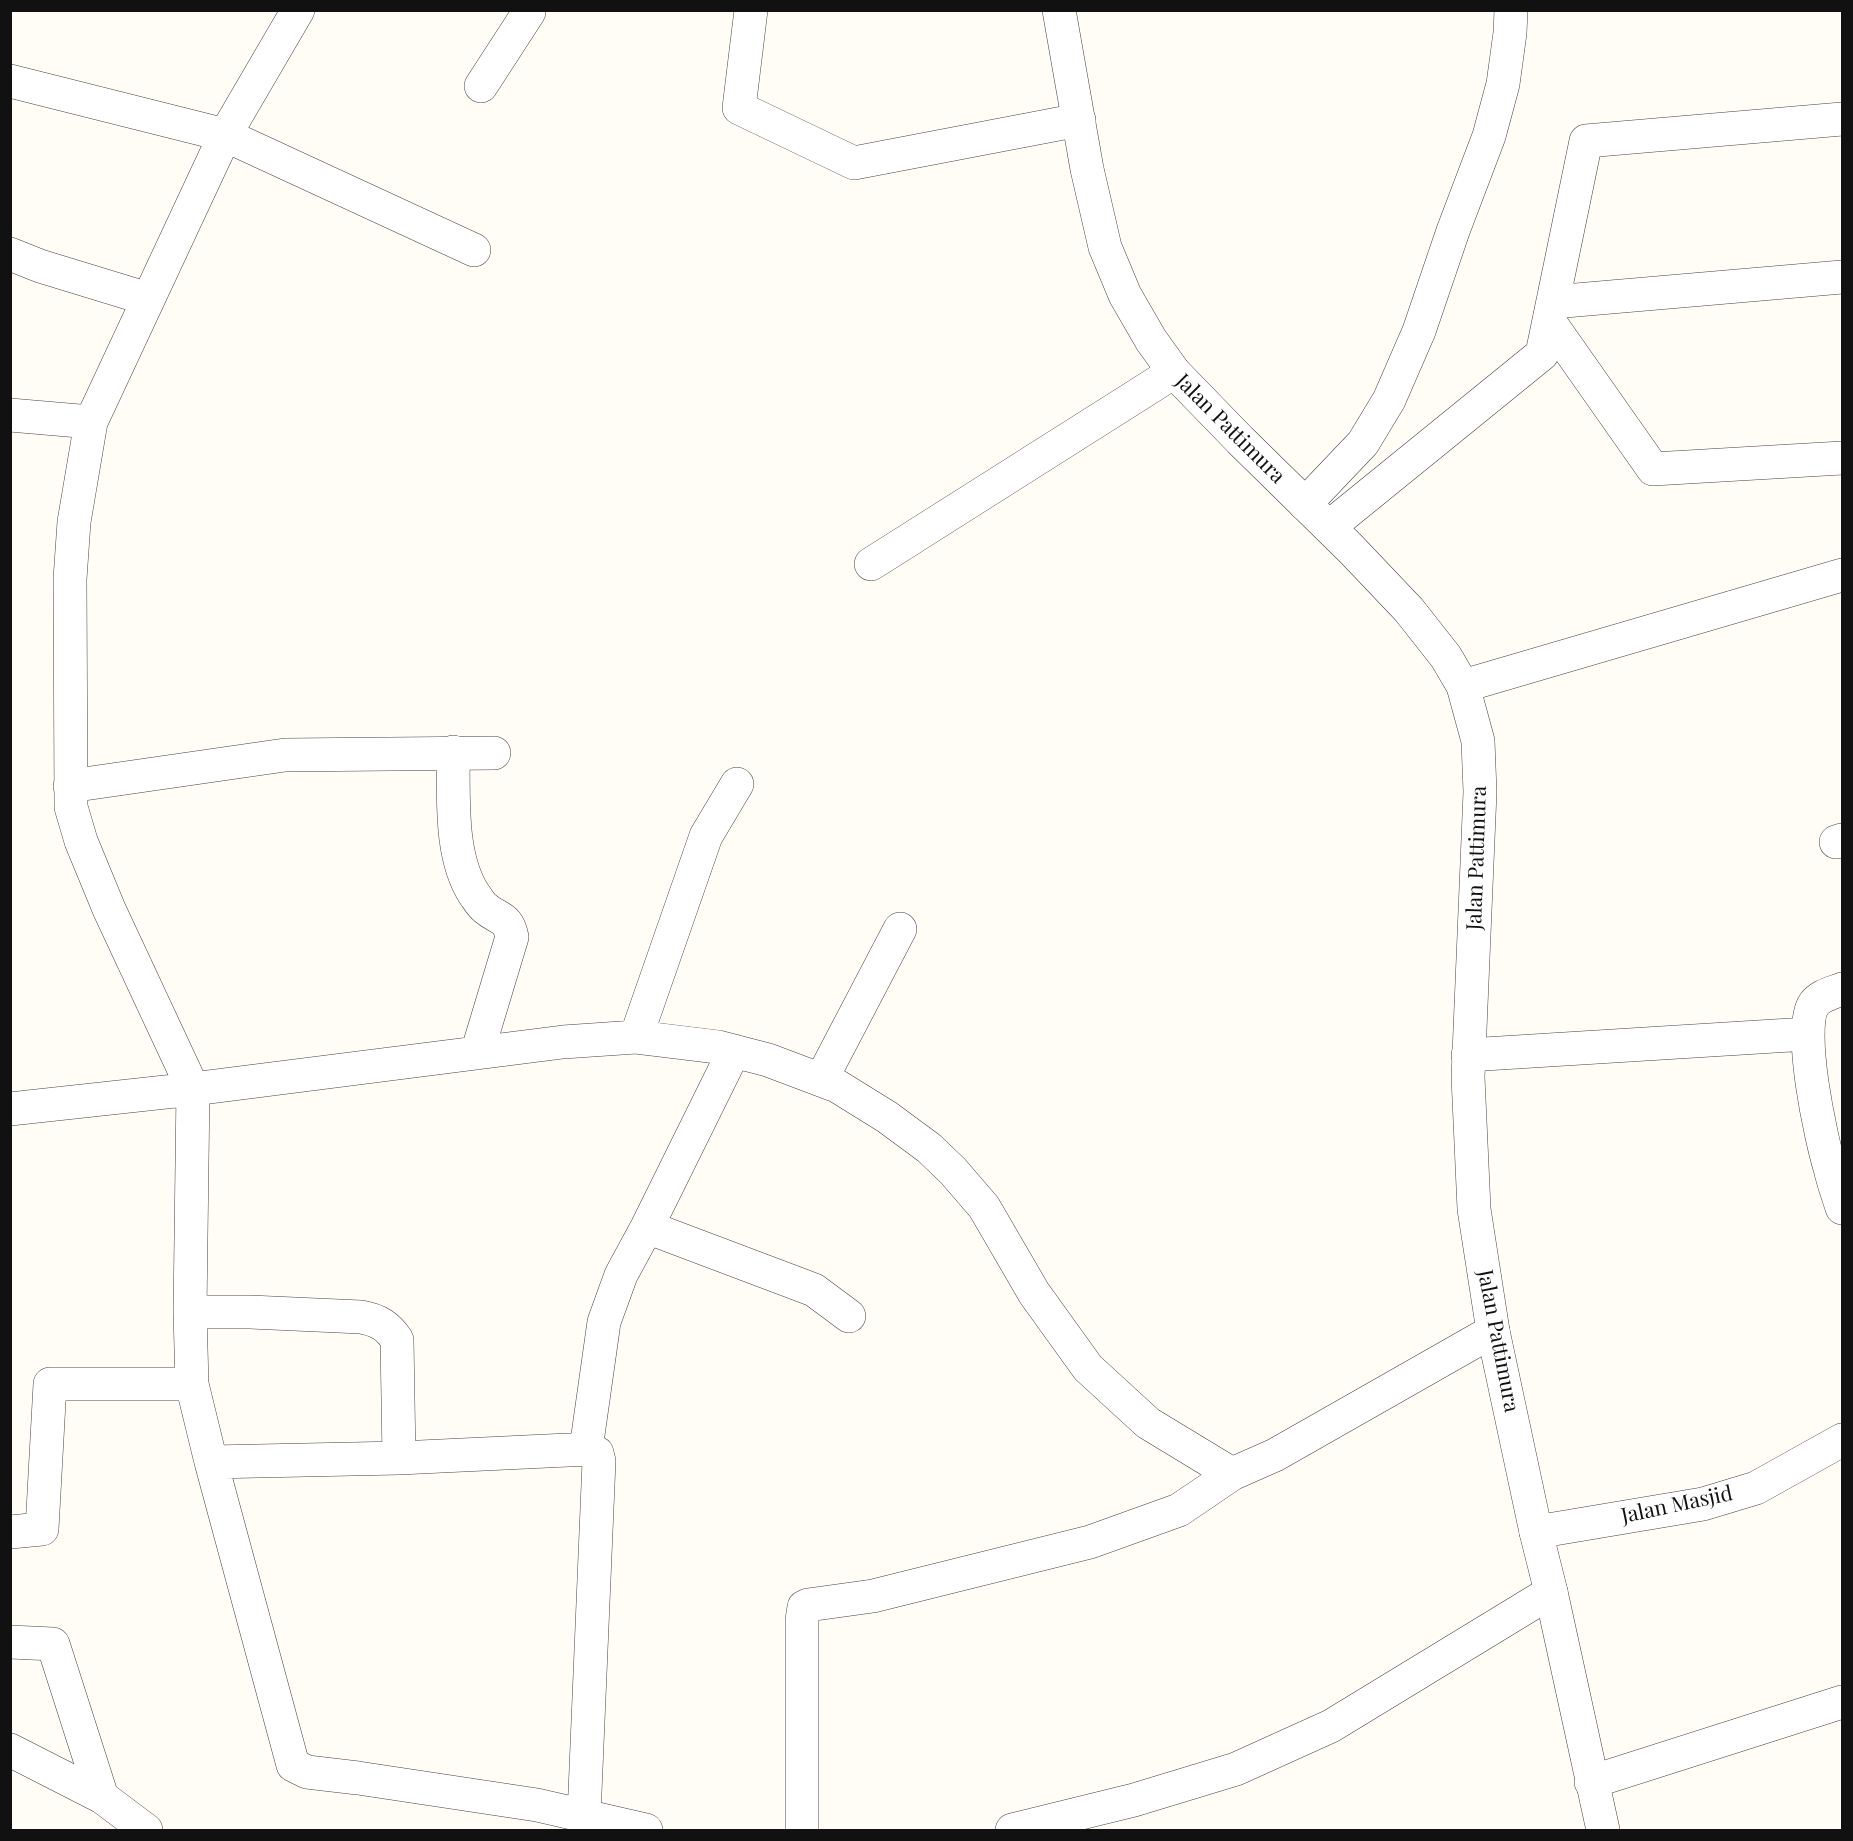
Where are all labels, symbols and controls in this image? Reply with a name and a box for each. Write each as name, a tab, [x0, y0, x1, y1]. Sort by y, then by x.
street label: Jalan Pattimura	[1170, 369, 1290, 489]
street label: Jalan Pattimura	[1462, 785, 1492, 931]
street label: Jalan Pattimura	[1472, 1268, 1524, 1414]
street label: Jalan Masjid	[1619, 1481, 1735, 1529]

